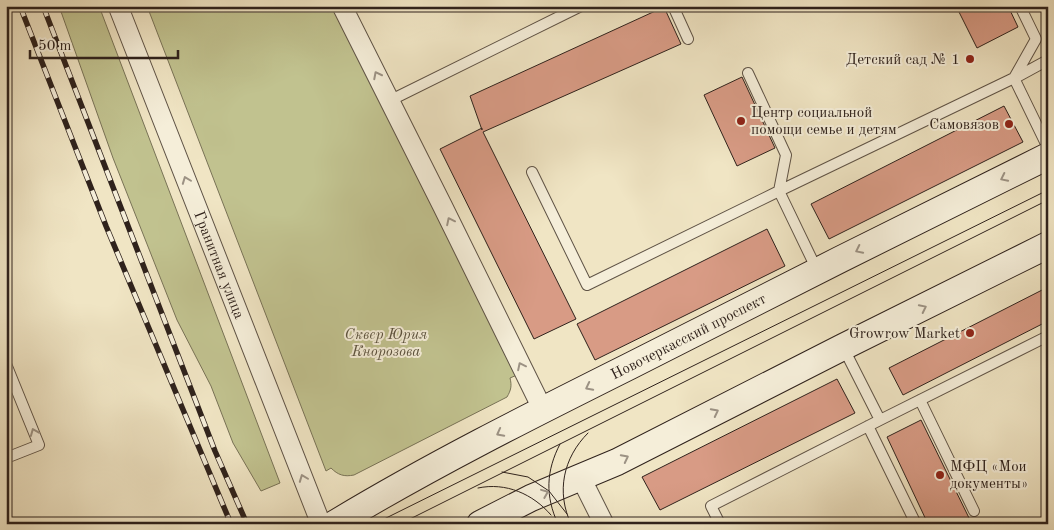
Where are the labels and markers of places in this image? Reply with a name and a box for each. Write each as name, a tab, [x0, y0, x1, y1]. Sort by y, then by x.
place label: Детский сад № 1	[846, 53, 960, 68]
marker: Детский сад № 1	[964, 53, 976, 65]
place label: Центр социальной помощи семье и детям	[751, 106, 897, 138]
marker: Центр социальной помощи семье и детям	[735, 115, 747, 127]
place label: Самовязов	[929, 118, 999, 133]
marker: Самовязов	[1003, 118, 1015, 130]
place label: Growrow Market	[849, 327, 960, 342]
marker: Growrow Market	[964, 327, 976, 339]
place label: МФЦ «Мои документы»	[950, 460, 1028, 492]
marker: МФЦ «Мои документы»	[934, 469, 946, 481]

